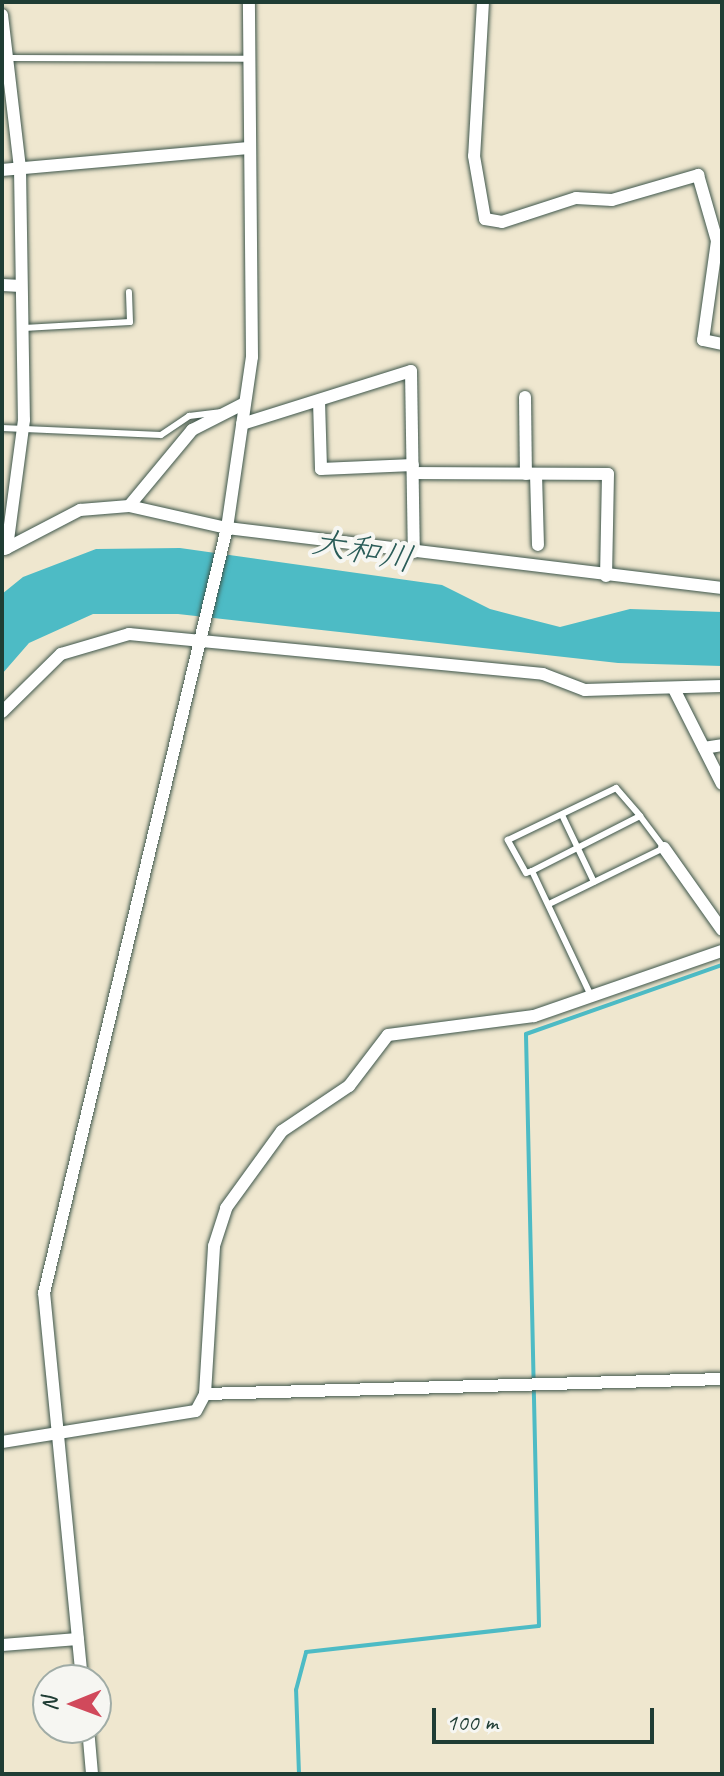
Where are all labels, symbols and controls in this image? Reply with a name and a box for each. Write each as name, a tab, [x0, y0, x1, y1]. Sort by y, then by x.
water label: 大和川	[309, 520, 417, 580]
north arrow	[32, 1664, 112, 1744]
scale bar	[436, 1692, 658, 1742]
text: N	[36, 1697, 64, 1711]
text: 100 m	[446, 1707, 498, 1737]

